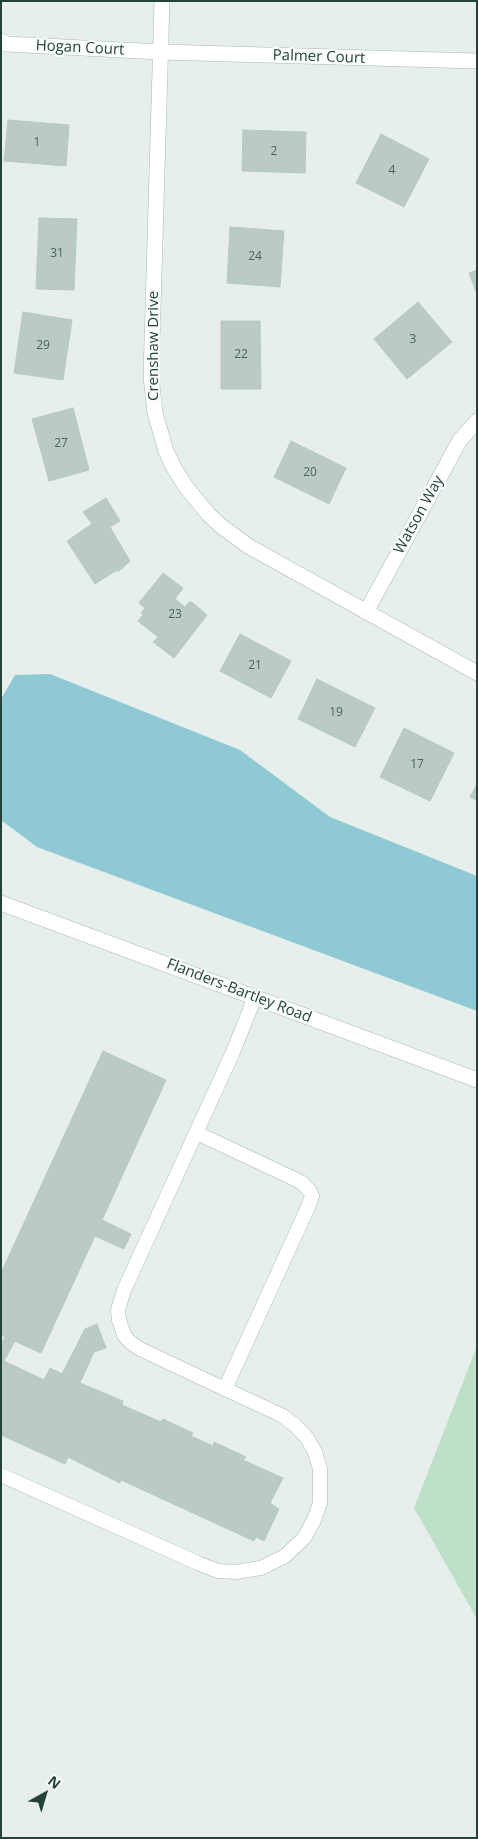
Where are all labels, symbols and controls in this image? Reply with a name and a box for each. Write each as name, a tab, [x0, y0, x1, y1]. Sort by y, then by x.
street label: Hogan Court	[35, 37, 125, 59]
street label: Palmer Court	[272, 46, 366, 68]
house number: 1	[34, 136, 40, 150]
house number: 2	[271, 145, 277, 159]
house number: 4	[389, 164, 395, 178]
house number: 31	[50, 247, 64, 261]
house number: 24	[248, 250, 262, 264]
street label: Crenshaw Drive	[145, 291, 163, 401]
house number: 3	[410, 333, 416, 347]
house number: 29	[36, 339, 50, 353]
house number: 22	[234, 348, 248, 362]
house number: 27	[54, 437, 68, 451]
house number: 20	[303, 466, 317, 480]
street label: Watson Way	[390, 473, 448, 557]
house number: 23	[168, 608, 182, 622]
house number: 21	[248, 659, 262, 673]
house number: 19	[329, 706, 343, 720]
house number: 17	[410, 758, 424, 772]
street label: Flanders-Bartley Road	[164, 955, 314, 1027]
north arrow	[20, 1769, 70, 1819]
text: N	[44, 1771, 65, 1793]

